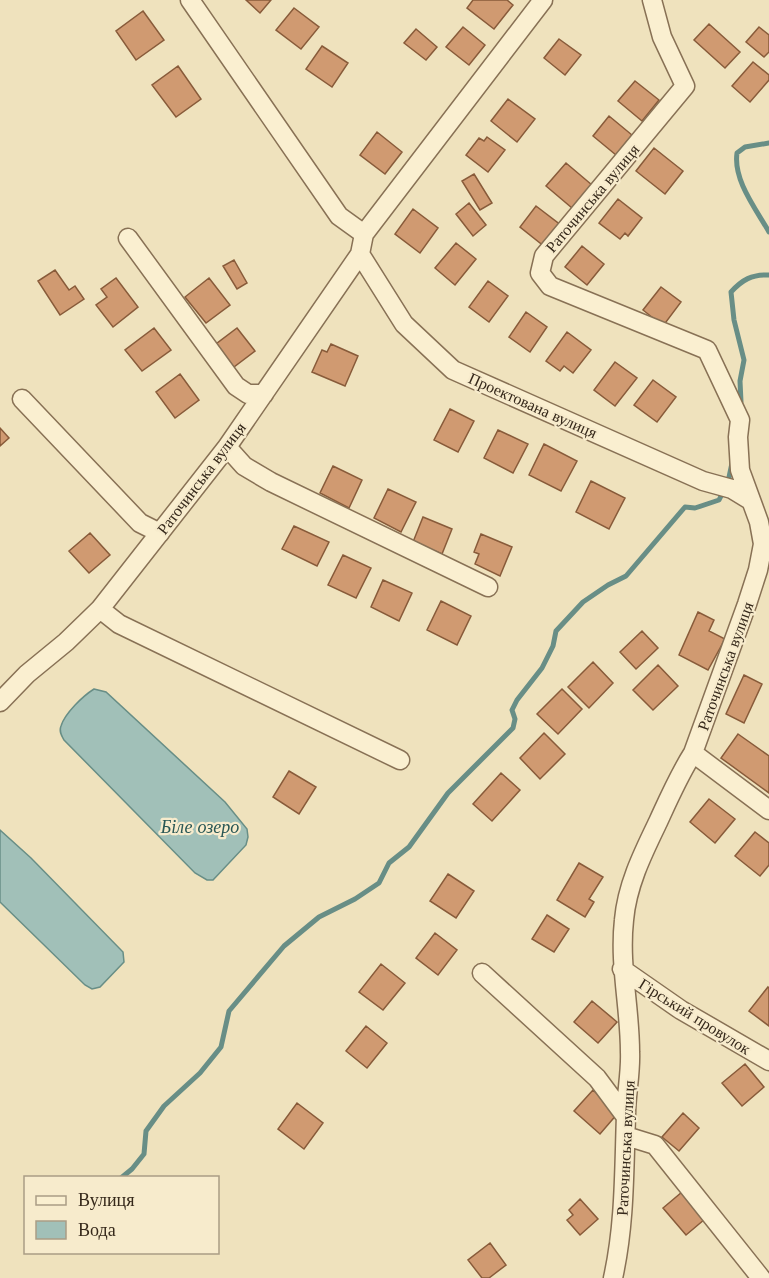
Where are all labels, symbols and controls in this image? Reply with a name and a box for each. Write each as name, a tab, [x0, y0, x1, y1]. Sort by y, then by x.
street label: Раточинська вулиця	[541, 139, 644, 256]
street label: Проектована вулиця	[466, 368, 601, 443]
street label: Раточинська вулиця	[152, 417, 250, 538]
street label: Раточинська вулиця	[692, 598, 758, 733]
water label: Біле озеро	[160, 816, 239, 838]
street label: Гірський провулок	[635, 974, 755, 1059]
street label: Раточинська вулиця	[611, 1079, 639, 1216]
legend	[24, 1176, 219, 1254]
text: Вулиця	[78, 1189, 135, 1211]
text: Вода	[78, 1219, 116, 1241]

